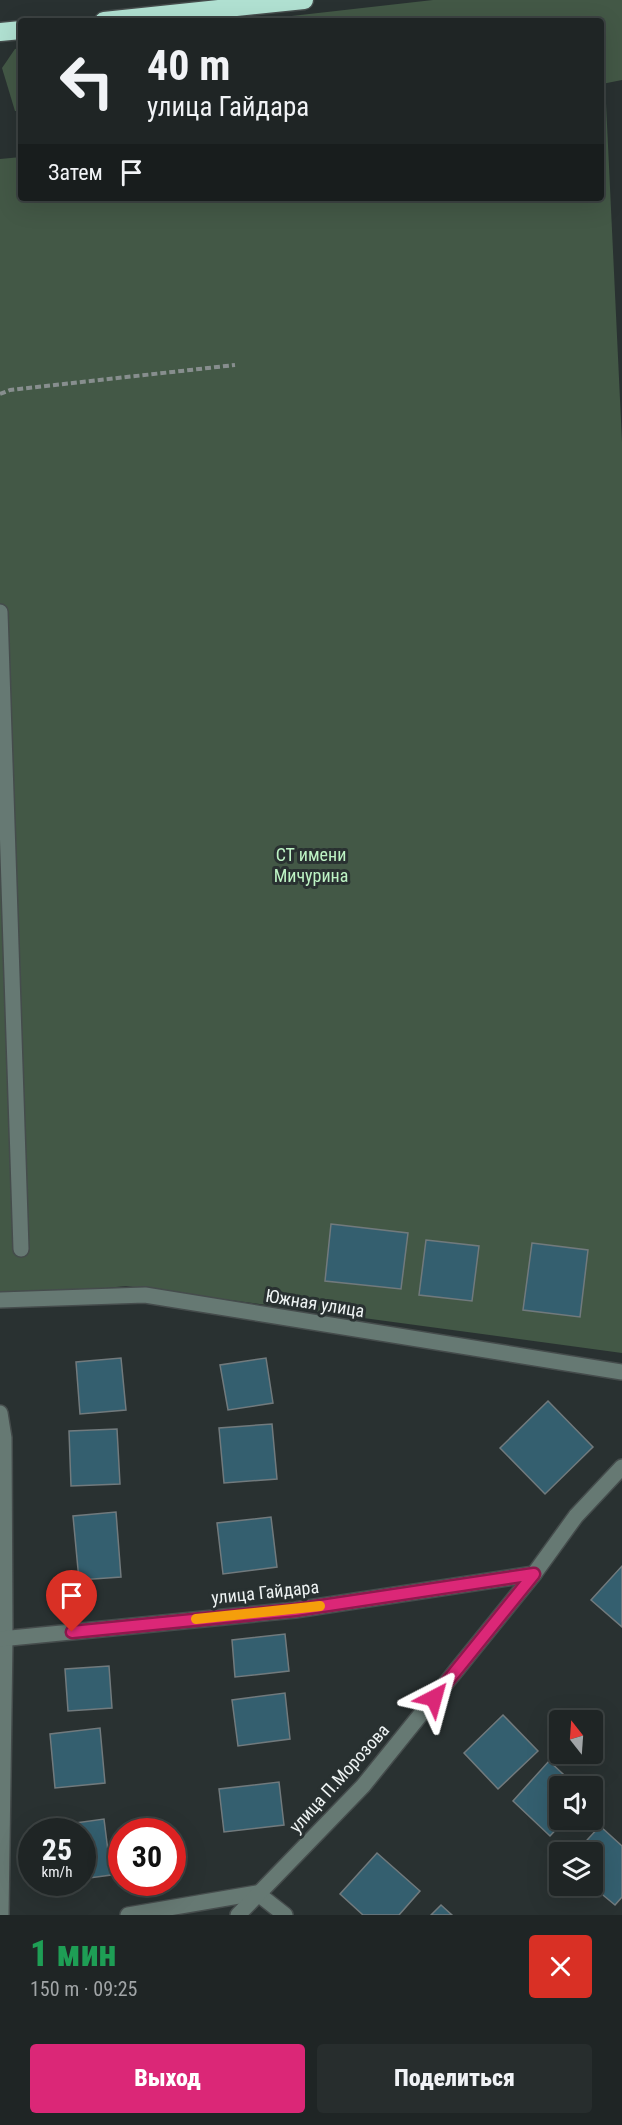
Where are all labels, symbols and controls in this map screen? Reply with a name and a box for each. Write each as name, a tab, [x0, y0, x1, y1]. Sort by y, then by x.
text: 40 m	[147, 41, 230, 90]
icon: left	[48, 42, 126, 120]
text: улица Гайдара	[147, 91, 309, 123]
icon: arrive	[115, 156, 148, 189]
text: Затем	[48, 160, 103, 185]
park label: СТ имени Мичурина	[274, 844, 348, 886]
street label: Южная улица	[264, 1285, 366, 1321]
pin	[46, 1570, 97, 1632]
street label: улица Гайдара	[210, 1576, 320, 1608]
icon: arrive	[55, 1579, 88, 1612]
position arrow	[402, 1666, 466, 1730]
north arrow	[549, 1710, 603, 1764]
map controls	[549, 1710, 603, 1896]
street label: улица П.Морозова	[285, 1719, 393, 1837]
button: sound	[549, 1776, 603, 1830]
speed limit sign: 30	[108, 1818, 186, 1896]
text: 25	[42, 1832, 72, 1867]
button: layers	[549, 1842, 603, 1896]
text: km/h	[42, 1863, 72, 1881]
text: 1 мин	[30, 1933, 116, 1975]
button: close	[529, 1935, 592, 1998]
text: 150 m · 09:25	[30, 1977, 137, 2001]
button: Выход	[30, 2044, 305, 2113]
button: Поделиться	[317, 2044, 592, 2113]

